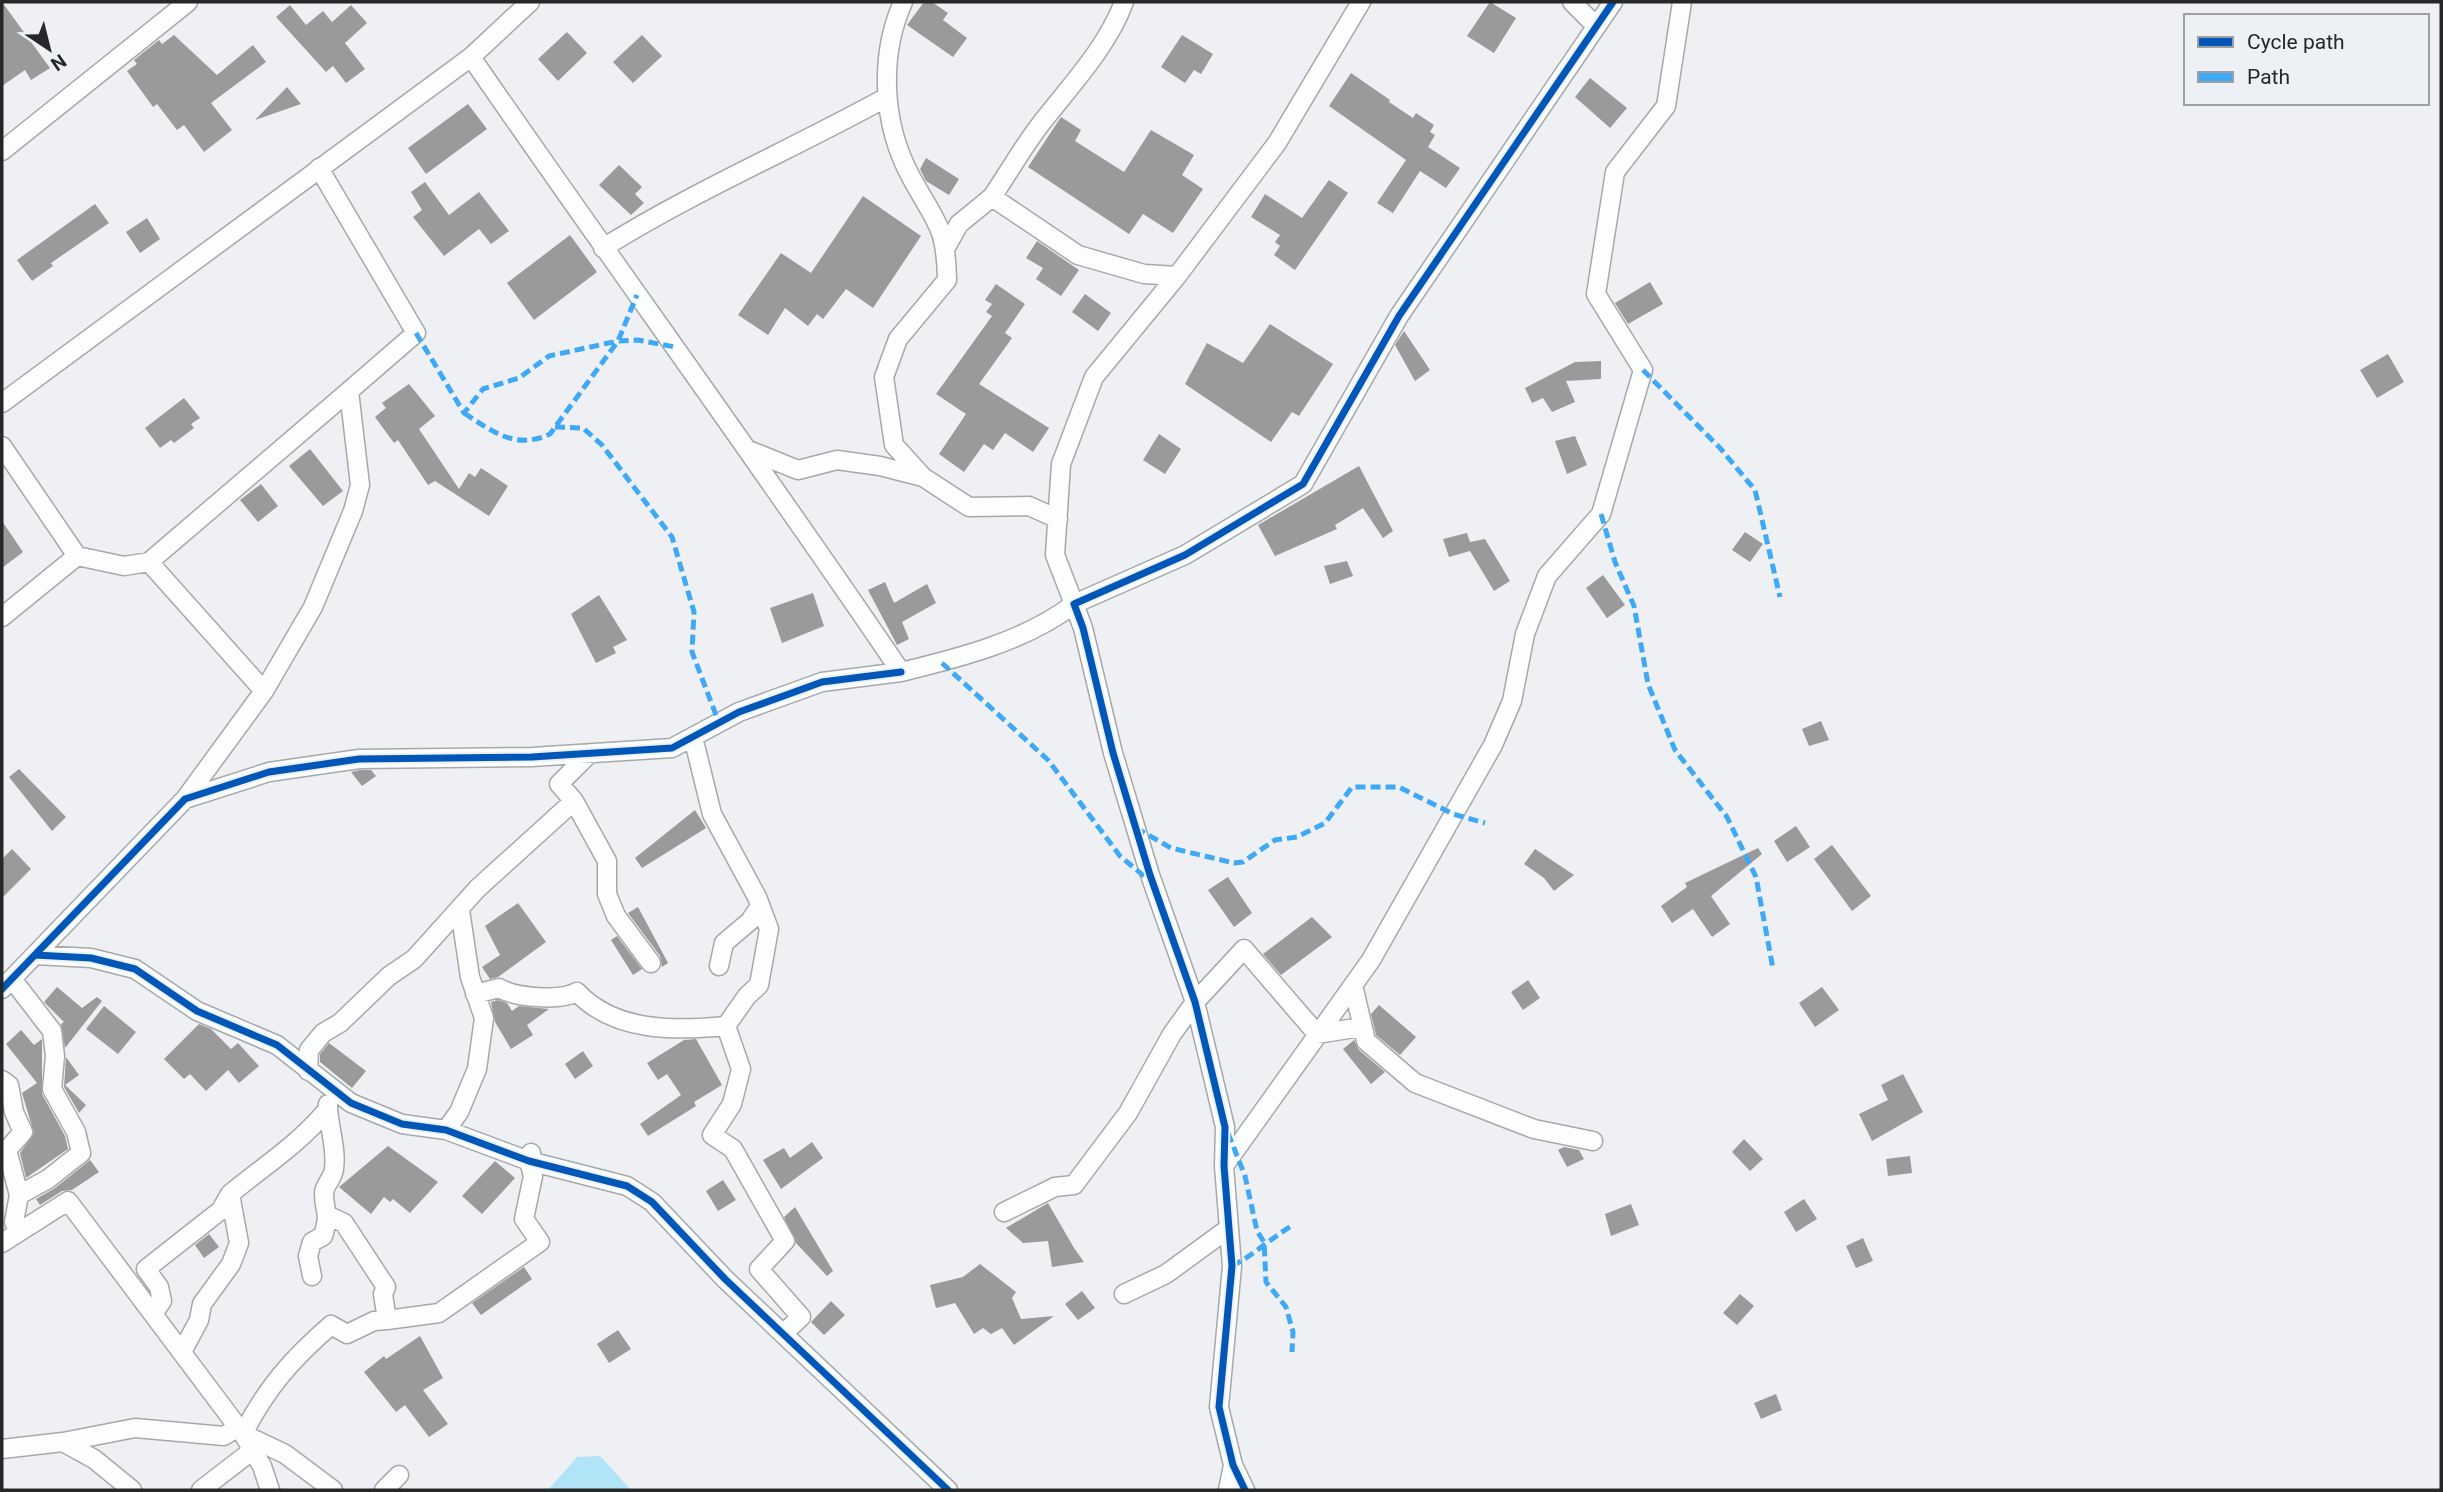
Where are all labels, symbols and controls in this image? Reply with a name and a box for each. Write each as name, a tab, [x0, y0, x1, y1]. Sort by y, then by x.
north arrow	[14, 14, 84, 84]
legend	[2184, 14, 2429, 105]
text: Cycle path	[2247, 30, 2345, 54]
text: N	[46, 49, 71, 76]
text: Path	[2247, 65, 2290, 89]

